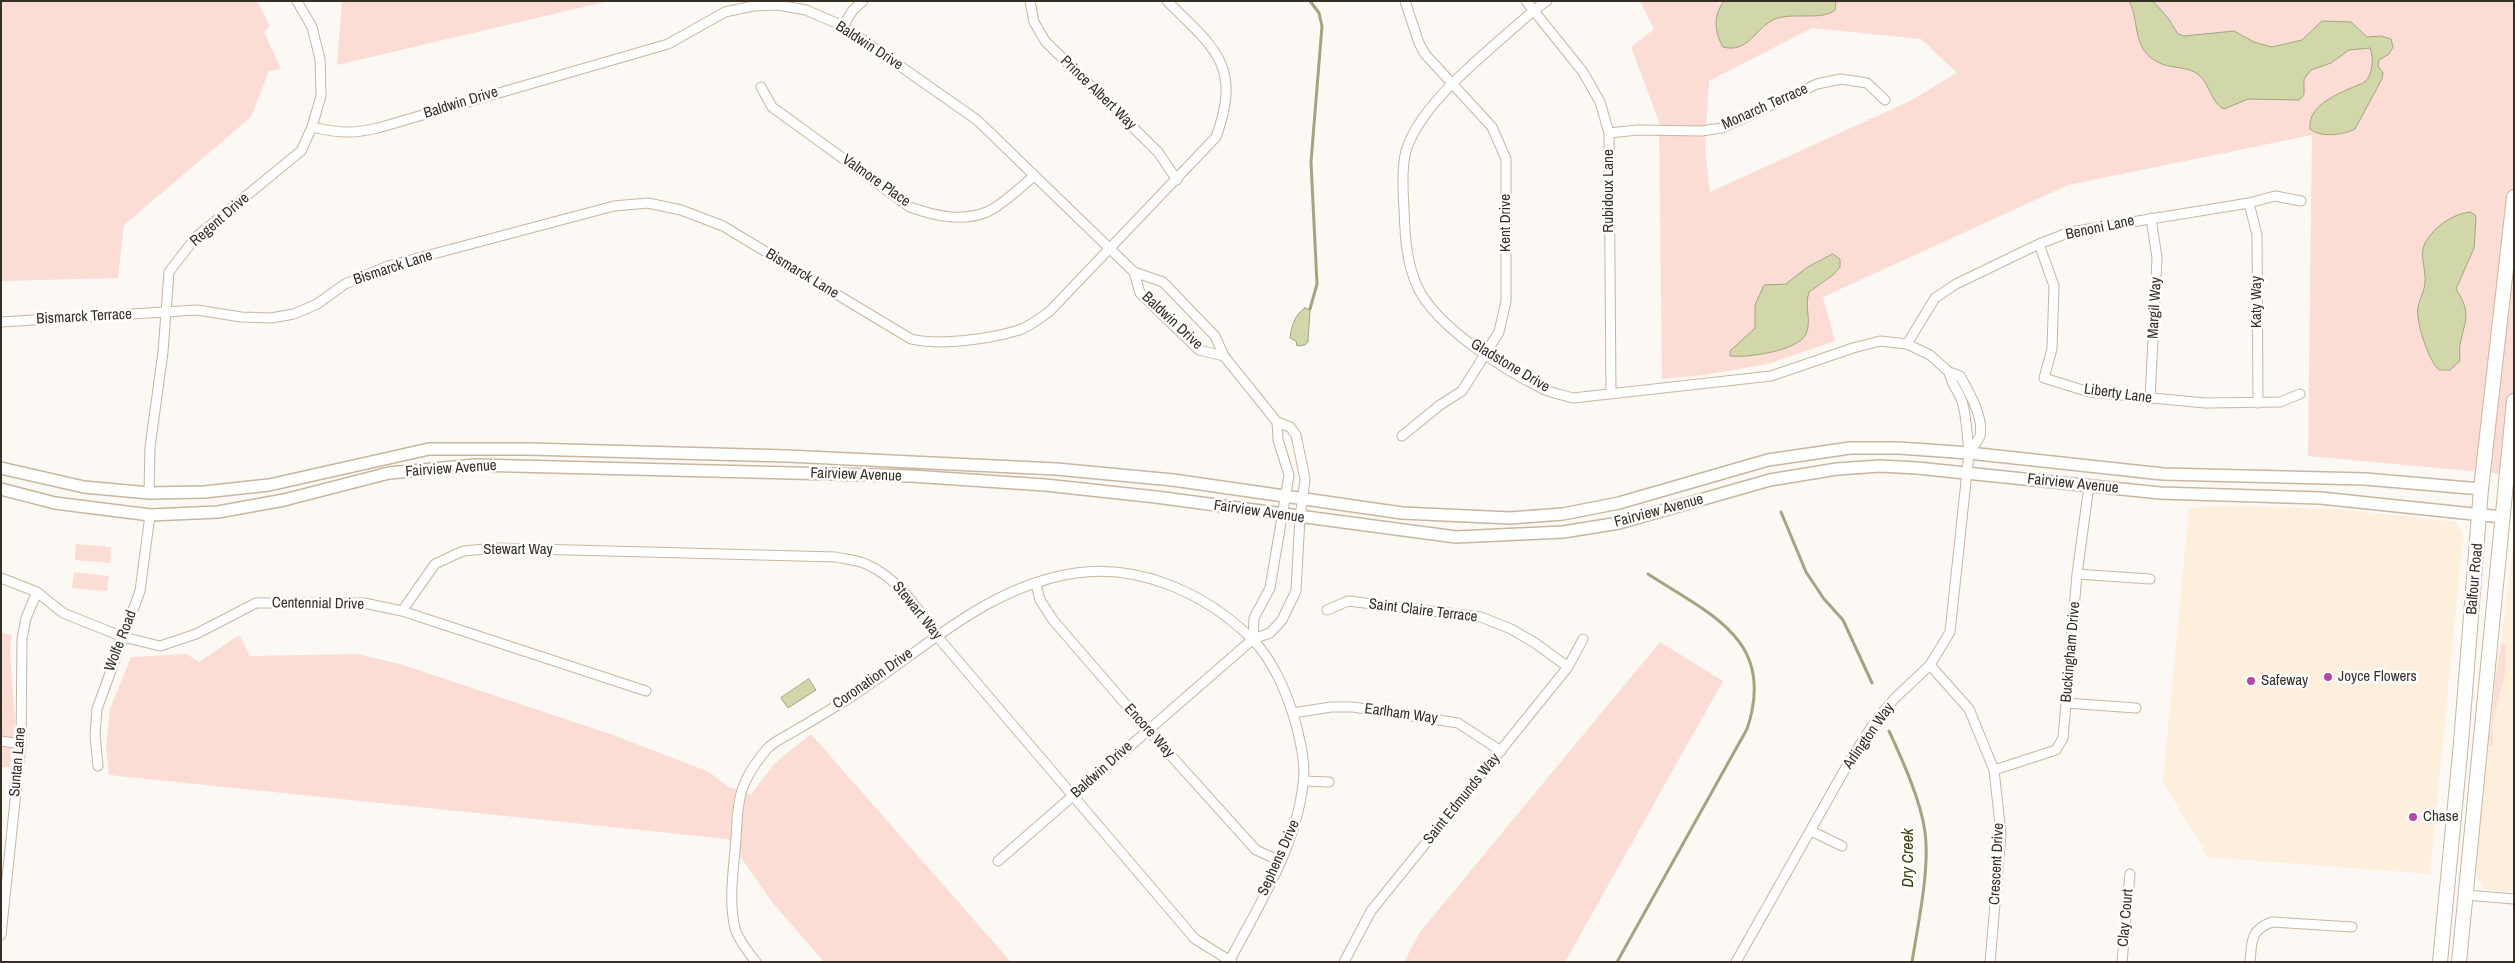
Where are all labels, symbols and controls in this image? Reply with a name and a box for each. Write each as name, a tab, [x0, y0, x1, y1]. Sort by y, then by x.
street label: Baldwin Drive	[832, 18, 906, 74]
street label: Prince Albert Way	[1056, 52, 1140, 134]
street label: Monarch Terrace	[1719, 80, 1811, 134]
street label: Baldwin Drive	[422, 83, 500, 123]
street label: Rubidoux Lane	[1600, 149, 1618, 233]
street label: Valmore Place	[838, 151, 914, 211]
street label: Regent Drive	[187, 189, 253, 251]
street label: Kent Drive	[1497, 194, 1515, 252]
street label: Benoni Lane	[2064, 212, 2136, 244]
street label: Bismarck Lane	[762, 245, 842, 303]
street label: Bismarck Lane	[351, 247, 435, 289]
street label: Katy Way	[2248, 276, 2266, 328]
street label: Margil Way	[2144, 277, 2166, 339]
street label: Baldwin Drive	[1138, 288, 1206, 354]
street label: Bismarck Terrace	[36, 306, 132, 328]
street label: Gladstone Drive	[1467, 335, 1553, 397]
street label: Liberty Lane	[2083, 380, 2153, 408]
street label: Fairview Avenue	[405, 457, 497, 481]
street label: Fairview Avenue	[810, 464, 902, 486]
street label: Fairview Avenue	[2027, 470, 2119, 498]
street label: Fairview Avenue	[1612, 490, 1706, 532]
street label: Fairview Avenue	[1212, 497, 1306, 527]
street label: Stewart Way	[483, 541, 553, 559]
street label: Balfour Road	[2463, 542, 2487, 616]
street label: Stewart Way	[888, 578, 946, 644]
street label: Centennial Drive	[272, 594, 364, 614]
street label: Saint Claire Terrace	[1368, 595, 1478, 627]
street label: Buckingham Drive	[2058, 601, 2084, 703]
street label: Wolfe Road	[101, 608, 141, 674]
street label: Coronation Drive	[829, 645, 917, 713]
place label: Joyce Flowers	[2338, 668, 2417, 686]
marker: Joyce Flowers	[2322, 671, 2334, 683]
place label: Safeway	[2261, 672, 2308, 690]
marker: Safeway	[2245, 675, 2257, 687]
street label: Arlington Way	[1840, 699, 1898, 773]
street label: Encore Way	[1120, 700, 1178, 762]
street label: Earlham Way	[1363, 700, 1439, 728]
street label: Suntan Lane	[6, 726, 30, 798]
street label: Baldwin Drive	[1068, 738, 1136, 802]
street label: Saint Edmunds Way	[1420, 750, 1504, 848]
place label: Chase	[2423, 808, 2459, 826]
marker: Chase	[2407, 811, 2419, 823]
street label: Sephens Drive	[1254, 817, 1304, 899]
street label: Crescent Drive	[1986, 823, 2008, 905]
water label: Dry Creek	[1899, 828, 1919, 888]
street label: Clay Court	[2115, 888, 2137, 948]

